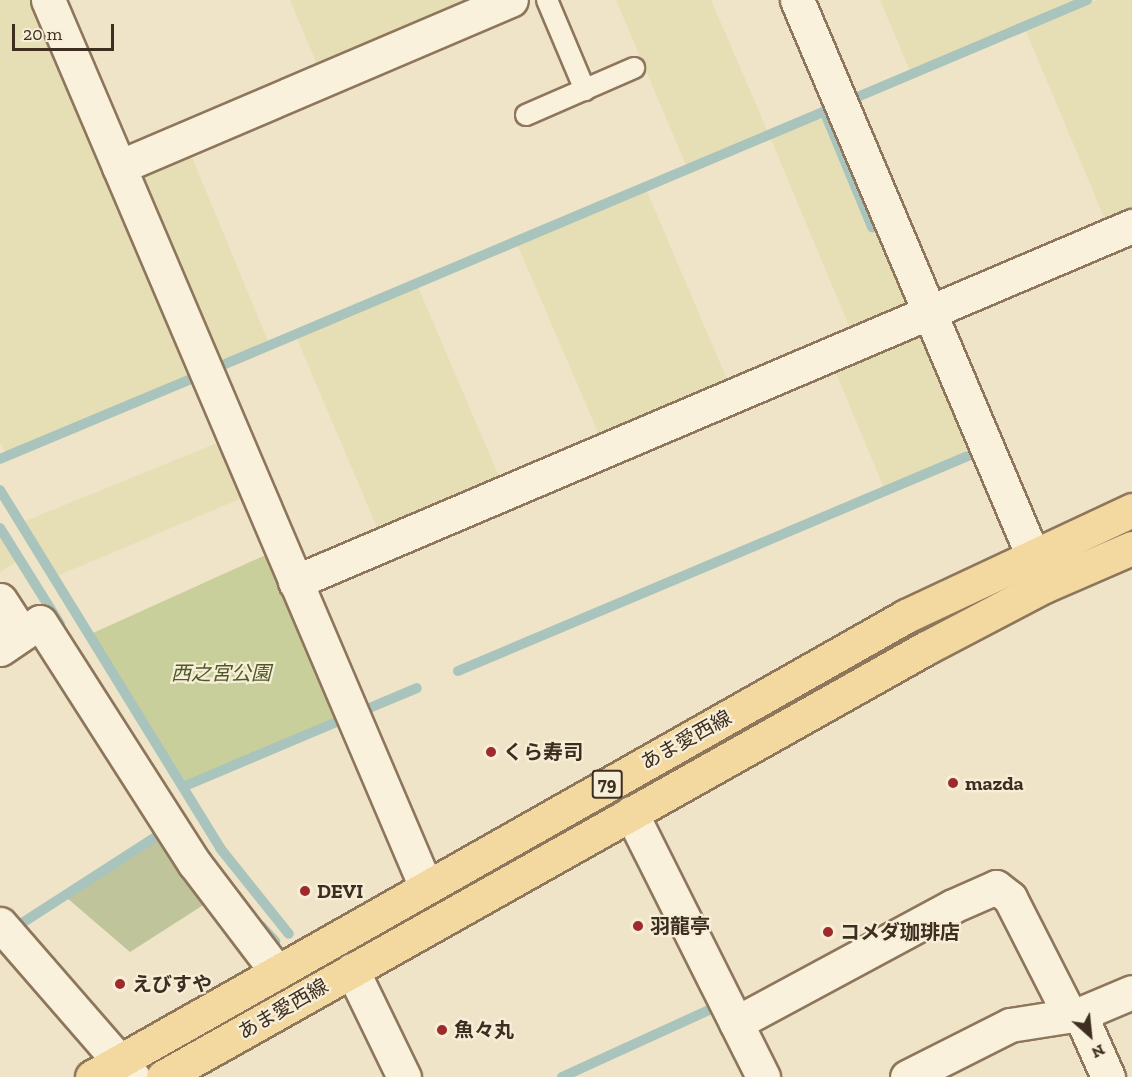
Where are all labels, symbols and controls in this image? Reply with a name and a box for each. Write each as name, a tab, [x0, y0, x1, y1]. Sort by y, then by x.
scale bar	[15, 12, 117, 50]
text: 20 m	[23, 23, 62, 45]
park label: 西之宮公園	[171, 661, 271, 685]
street label: あま愛西線	[636, 705, 736, 775]
place label: くら寿司	[503, 740, 583, 764]
marker: くら寿司	[484, 745, 498, 759]
road number: 79	[590, 769, 624, 799]
place label: mazda	[965, 771, 1024, 795]
marker: mazda	[946, 776, 960, 790]
place label: DEVI	[317, 879, 363, 903]
marker: DEVI	[298, 884, 312, 898]
place label: 羽龍亭	[650, 914, 710, 938]
marker: 羽龍亭	[631, 919, 645, 933]
place label: コメダ珈琲店	[840, 920, 960, 944]
marker: コメダ珈琲店	[821, 925, 835, 939]
place label: えびすや	[132, 972, 212, 996]
street label: あま愛西線	[234, 974, 332, 1044]
marker: えびすや	[113, 977, 127, 991]
north arrow	[1060, 1005, 1120, 1065]
place label: 魚々丸	[454, 1018, 514, 1042]
marker: 魚々丸	[435, 1023, 449, 1037]
text: N	[1089, 1040, 1108, 1063]

